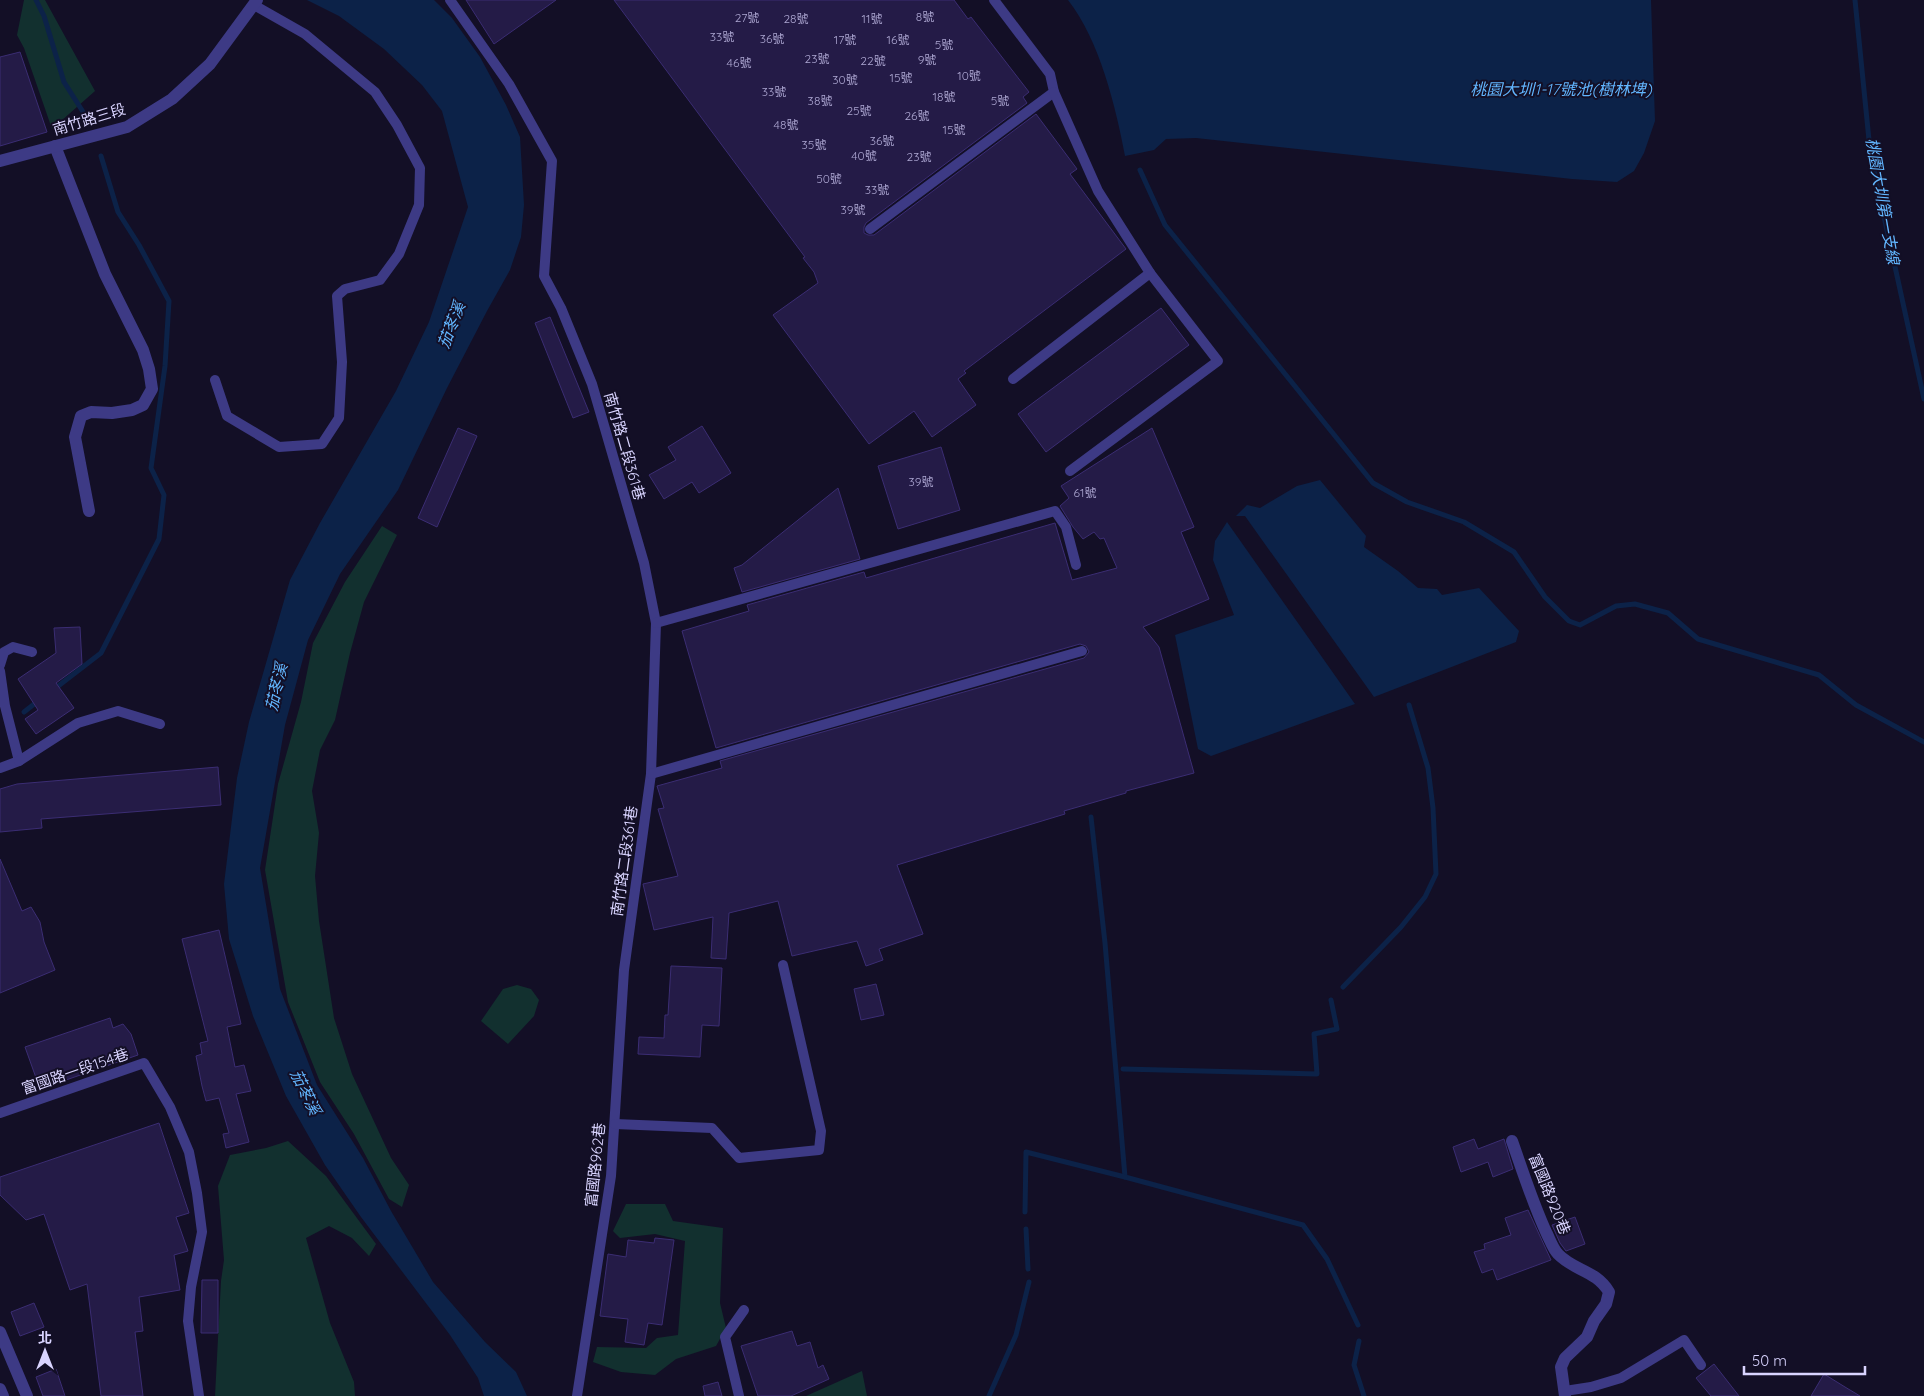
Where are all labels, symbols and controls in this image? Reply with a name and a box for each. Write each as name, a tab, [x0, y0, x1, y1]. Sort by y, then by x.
house number: 8號	[916, 9, 934, 24]
house number: 27號	[735, 10, 759, 25]
house number: 28號	[783, 11, 809, 26]
house number: 11號	[862, 11, 882, 26]
house number: 33號	[710, 29, 734, 44]
house number: 36號	[760, 31, 784, 46]
house number: 17號	[834, 32, 856, 47]
house number: 16號	[887, 32, 909, 47]
house number: 5號	[935, 37, 953, 52]
house number: 23號	[805, 51, 829, 66]
house number: 9號	[918, 52, 936, 67]
house number: 22號	[860, 53, 886, 68]
house number: 46號	[727, 55, 751, 70]
house number: 10號	[957, 68, 981, 83]
house number: 15號	[890, 70, 912, 85]
house number: 30號	[832, 72, 858, 87]
water label: 桃園大圳1-17號池(樹林埤)	[1470, 79, 1653, 99]
house number: 33號	[762, 84, 786, 99]
house number: 18號	[933, 89, 955, 104]
house number: 38號	[808, 93, 832, 108]
house number: 5號	[991, 93, 1009, 108]
street label: 南竹路三段	[50, 99, 128, 139]
house number: 25號	[846, 103, 872, 118]
house number: 26號	[904, 108, 930, 123]
house number: 48號	[774, 117, 798, 132]
house number: 15號	[943, 122, 965, 137]
house number: 36號	[870, 133, 894, 148]
water label: 桃園大圳第一支線	[1862, 136, 1904, 268]
house number: 35號	[802, 137, 826, 152]
house number: 40號	[851, 148, 877, 163]
house number: 23號	[907, 149, 931, 164]
house number: 50號	[816, 171, 842, 186]
house number: 33號	[865, 182, 889, 197]
house number: 39號	[841, 202, 865, 217]
water label: 茄苳溪	[433, 297, 470, 351]
street label: 南竹路二段361巷	[601, 390, 649, 502]
house number: 39號	[909, 474, 933, 489]
house number: 61號	[1074, 485, 1096, 500]
water label: 茄苳溪	[261, 659, 292, 713]
street label: 南竹路二段361巷	[607, 805, 641, 917]
street label: 富國路一段154巷	[19, 1044, 131, 1098]
water label: 茄苳溪	[286, 1066, 326, 1120]
street label: 富國路962巷	[581, 1122, 609, 1208]
street label: 富國路920巷	[1525, 1151, 1575, 1237]
north arrow	[20, 1326, 70, 1376]
text: 北	[38, 1329, 52, 1347]
scale bar	[1744, 1344, 1865, 1376]
text: 50 m	[1752, 1351, 1787, 1370]

